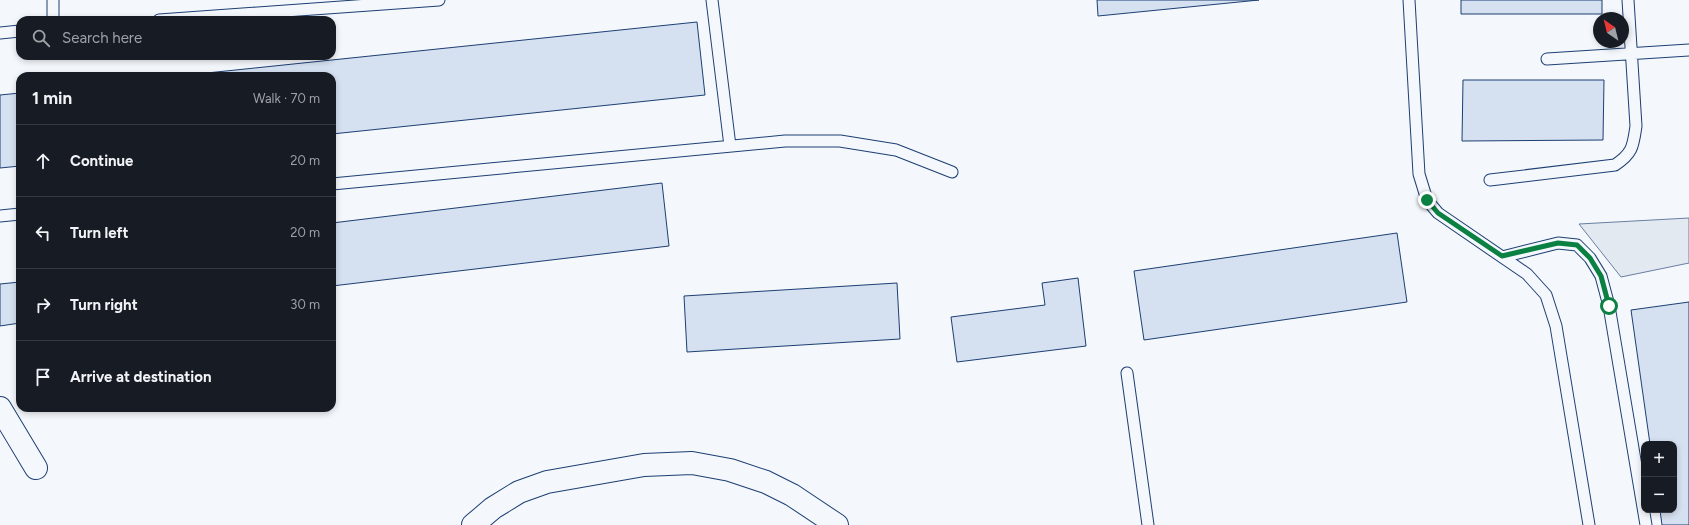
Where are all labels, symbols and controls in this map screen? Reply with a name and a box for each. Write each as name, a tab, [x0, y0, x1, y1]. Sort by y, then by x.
north arrow	[1593, 12, 1629, 48]
search box	[16, 16, 336, 60]
icon: search	[30, 27, 52, 49]
text: Search here	[62, 29, 142, 47]
text: 1 min	[32, 88, 72, 108]
text: Walk · 70 m	[253, 91, 320, 106]
icon: ahead	[32, 150, 54, 172]
text: Continue	[70, 152, 133, 170]
text: 20 m	[290, 153, 320, 168]
route end	[1418, 191, 1436, 209]
icon: left	[32, 222, 54, 244]
text: Turn left	[70, 224, 128, 242]
text: 20 m	[290, 225, 320, 240]
icon: right	[32, 294, 54, 316]
text: Turn right	[70, 296, 138, 314]
text: 30 m	[290, 297, 320, 312]
route start	[1600, 297, 1618, 315]
icon: arrive	[32, 366, 54, 388]
text: Arrive at destination	[70, 368, 211, 386]
map controls	[1641, 441, 1677, 513]
button: +	[1641, 441, 1677, 477]
button: −	[1641, 477, 1677, 513]

